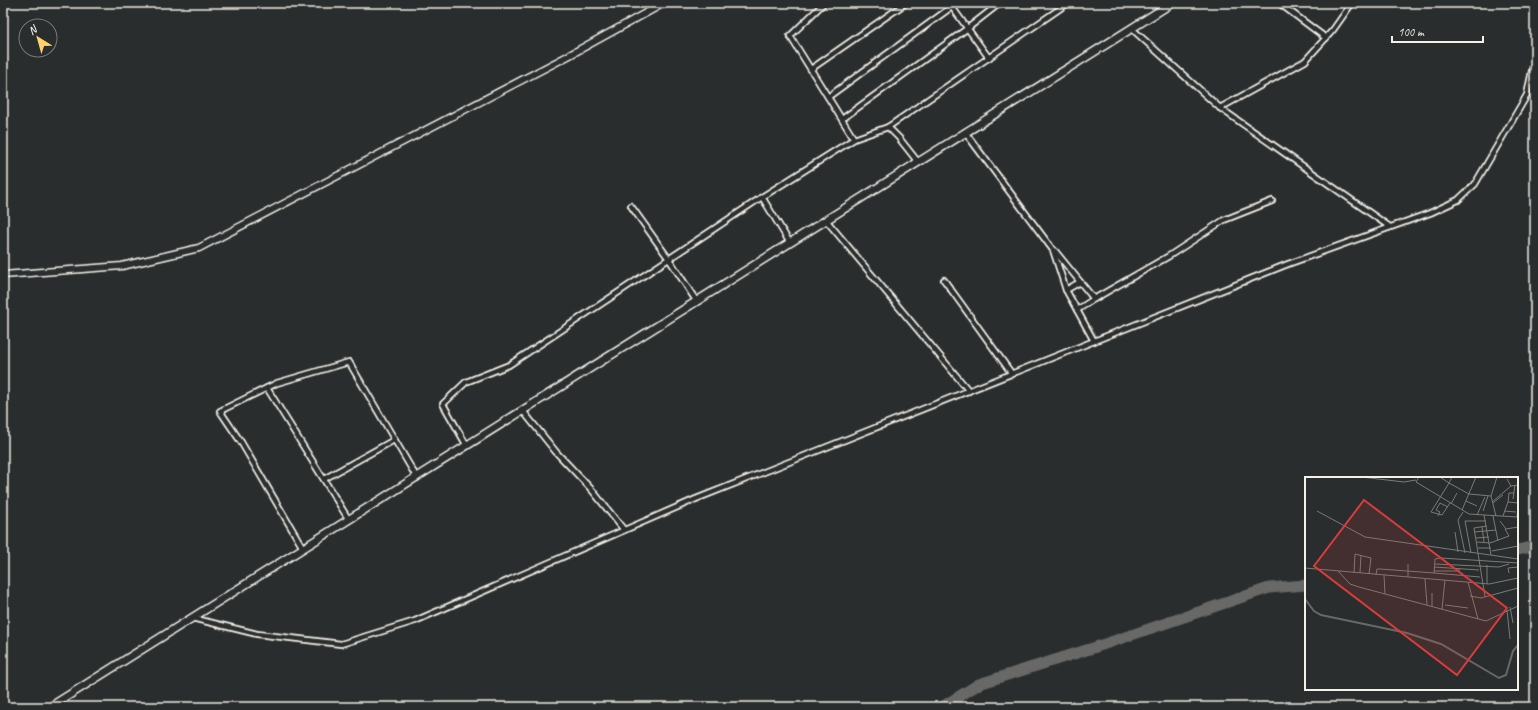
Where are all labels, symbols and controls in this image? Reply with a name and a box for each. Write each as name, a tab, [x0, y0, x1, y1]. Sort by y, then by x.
north arrow	[18, 18, 58, 58]
scale bar	[1392, 18, 1483, 44]
text: N	[25, 21, 41, 38]
text: 100 m	[1398, 24, 1425, 40]
inset map	[1305, 477, 1518, 690]

